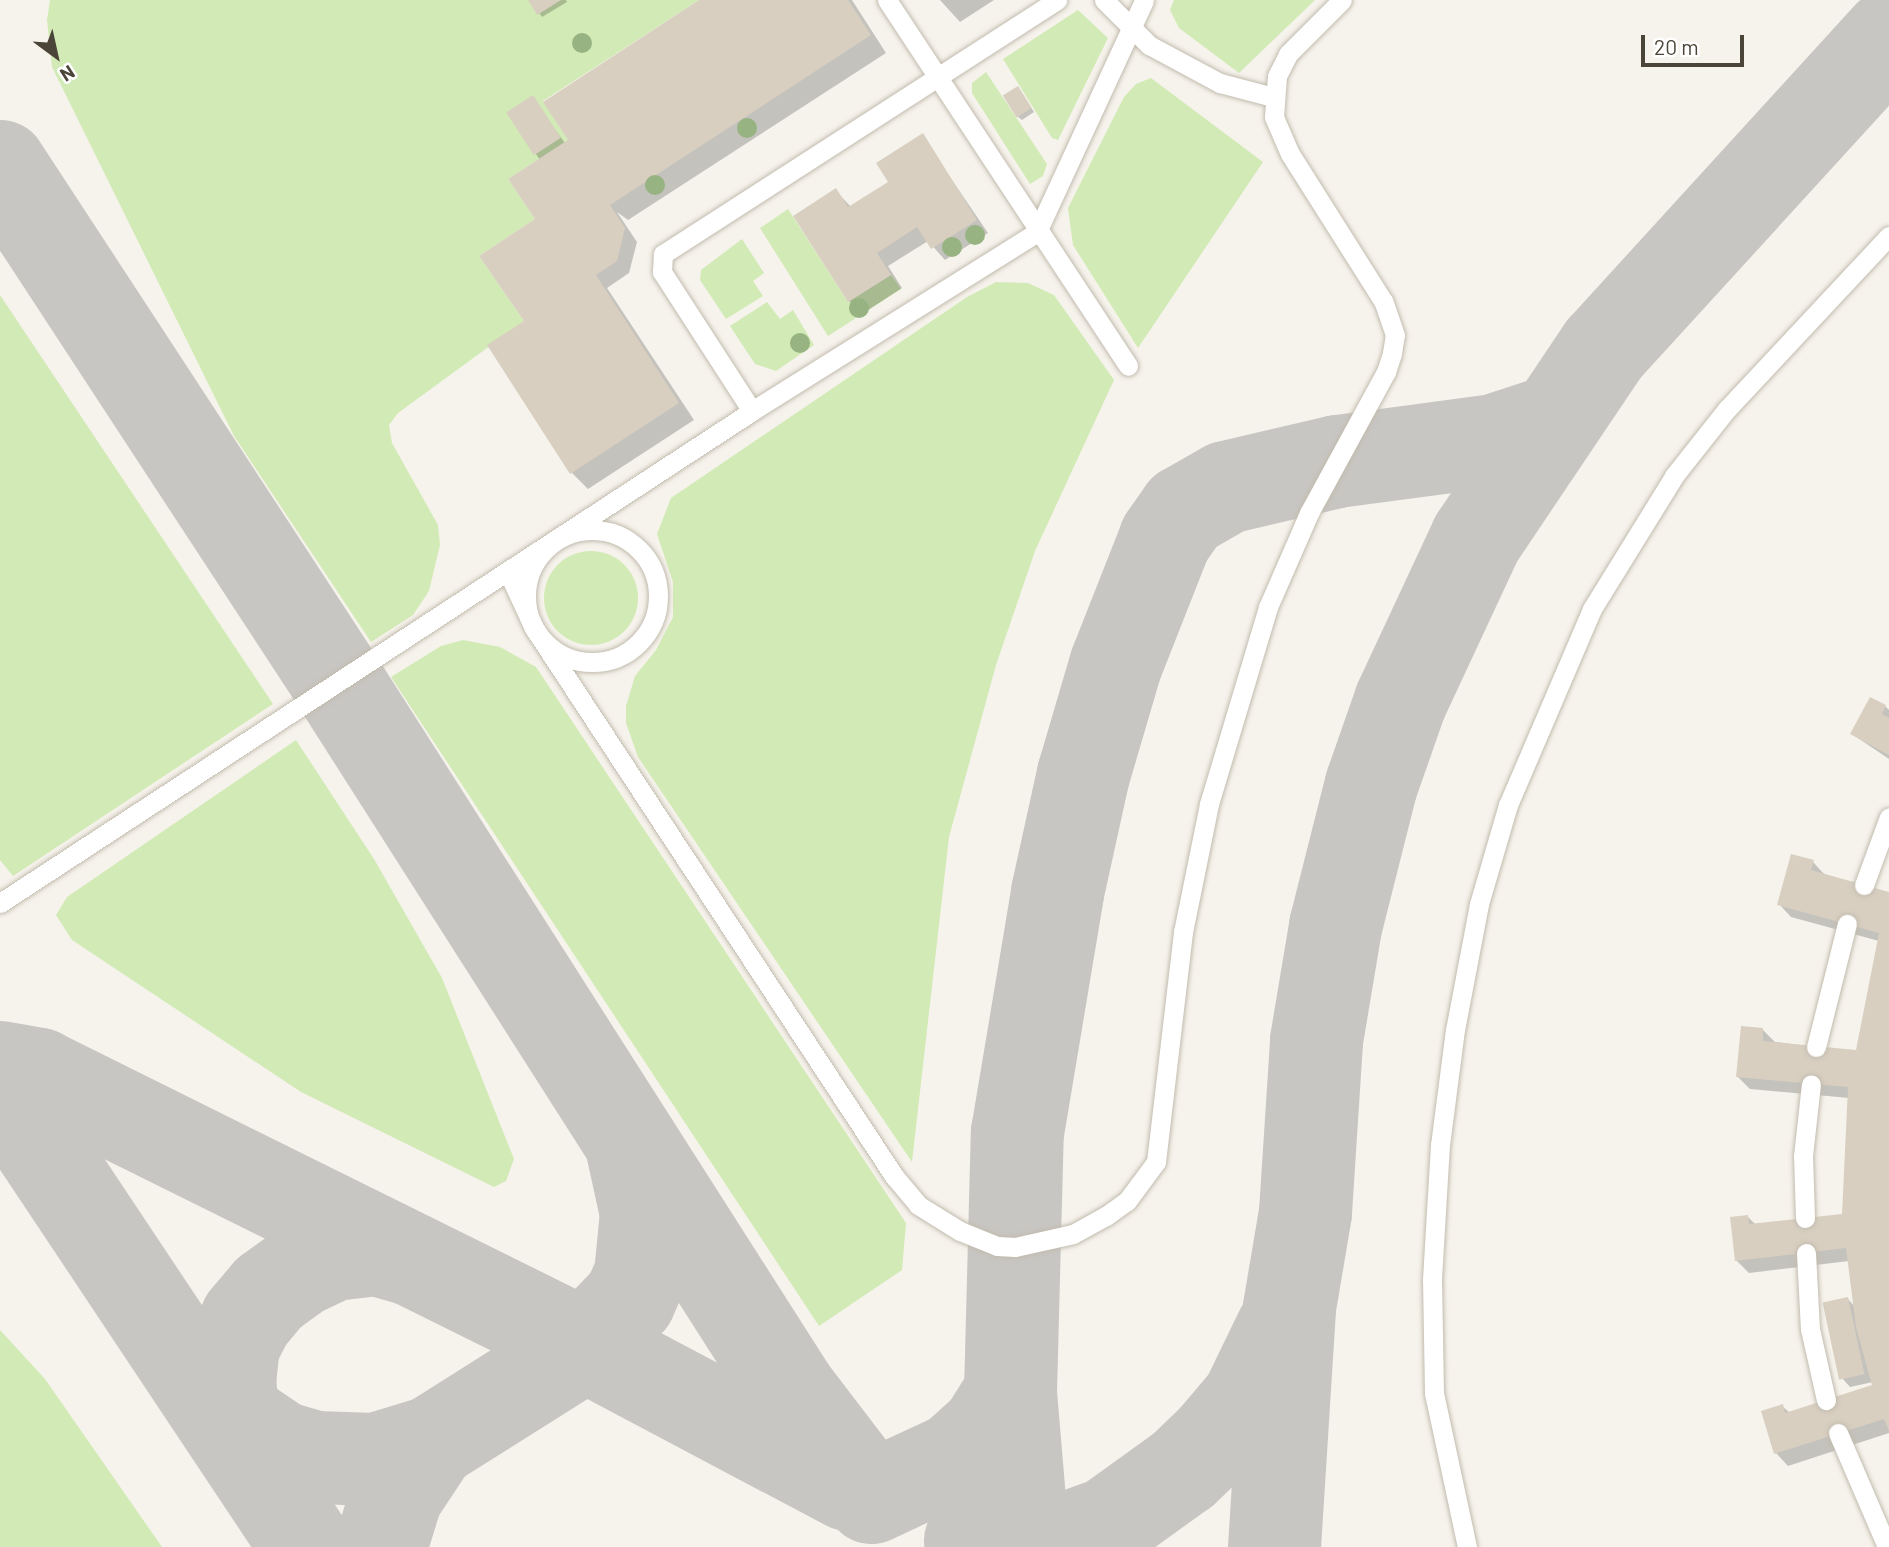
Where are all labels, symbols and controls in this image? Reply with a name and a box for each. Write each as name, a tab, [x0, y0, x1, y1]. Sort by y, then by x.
north arrow	[21, 21, 91, 91]
scale bar	[1644, 21, 1747, 65]
text: 20 m	[1654, 34, 1699, 59]
text: N	[56, 61, 79, 87]

